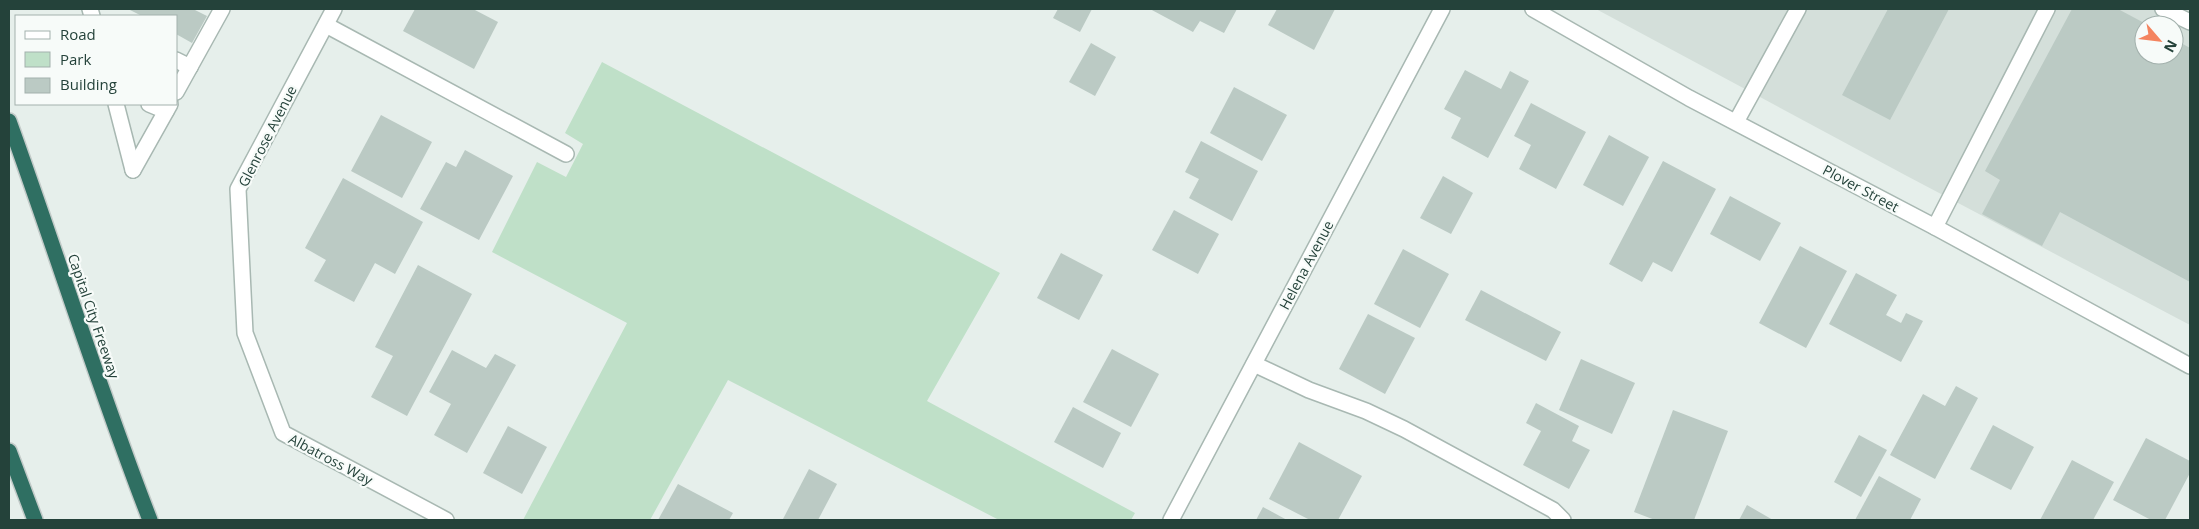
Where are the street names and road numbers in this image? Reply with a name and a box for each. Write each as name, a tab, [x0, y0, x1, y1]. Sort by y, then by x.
street label: Glenrose Avenue	[233, 82, 301, 190]
street label: Plover Street	[1820, 160, 1902, 216]
street label: Helena Avenue	[1275, 217, 1338, 313]
street label: Capital City Freeway	[64, 251, 125, 382]
street label: Albatross Way	[286, 429, 377, 490]

